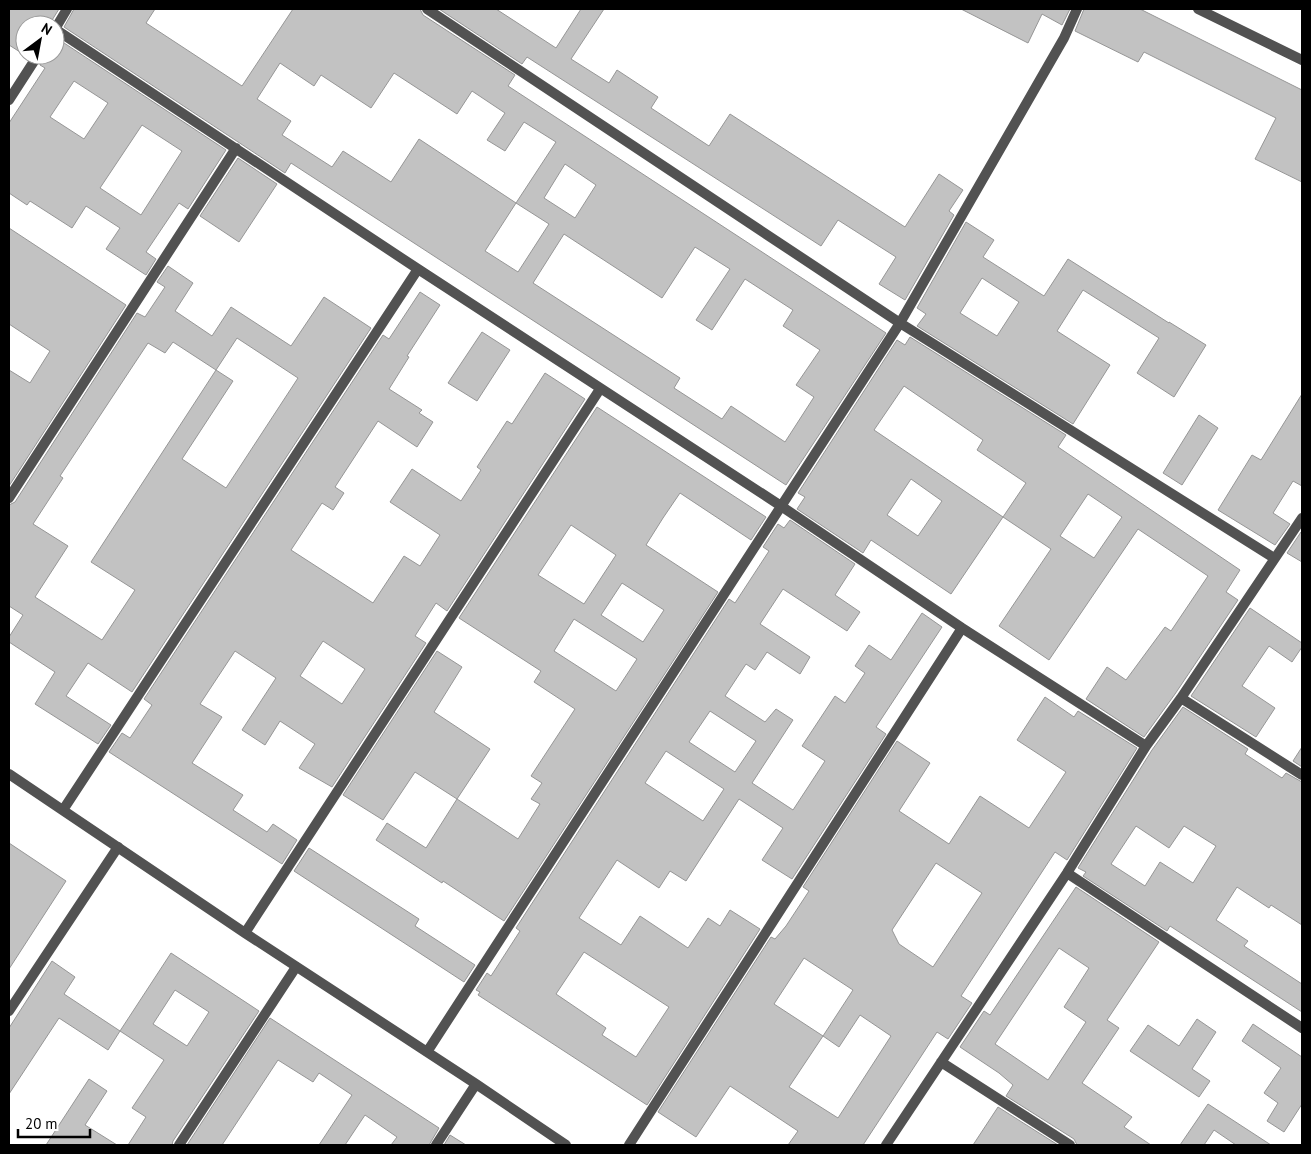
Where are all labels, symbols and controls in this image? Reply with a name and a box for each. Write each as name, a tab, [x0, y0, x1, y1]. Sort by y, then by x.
north arrow	[15, 15, 65, 65]
text: N	[38, 19, 56, 39]
scale bar	[18, 1106, 90, 1138]
text: 20 m	[25, 1114, 58, 1133]

